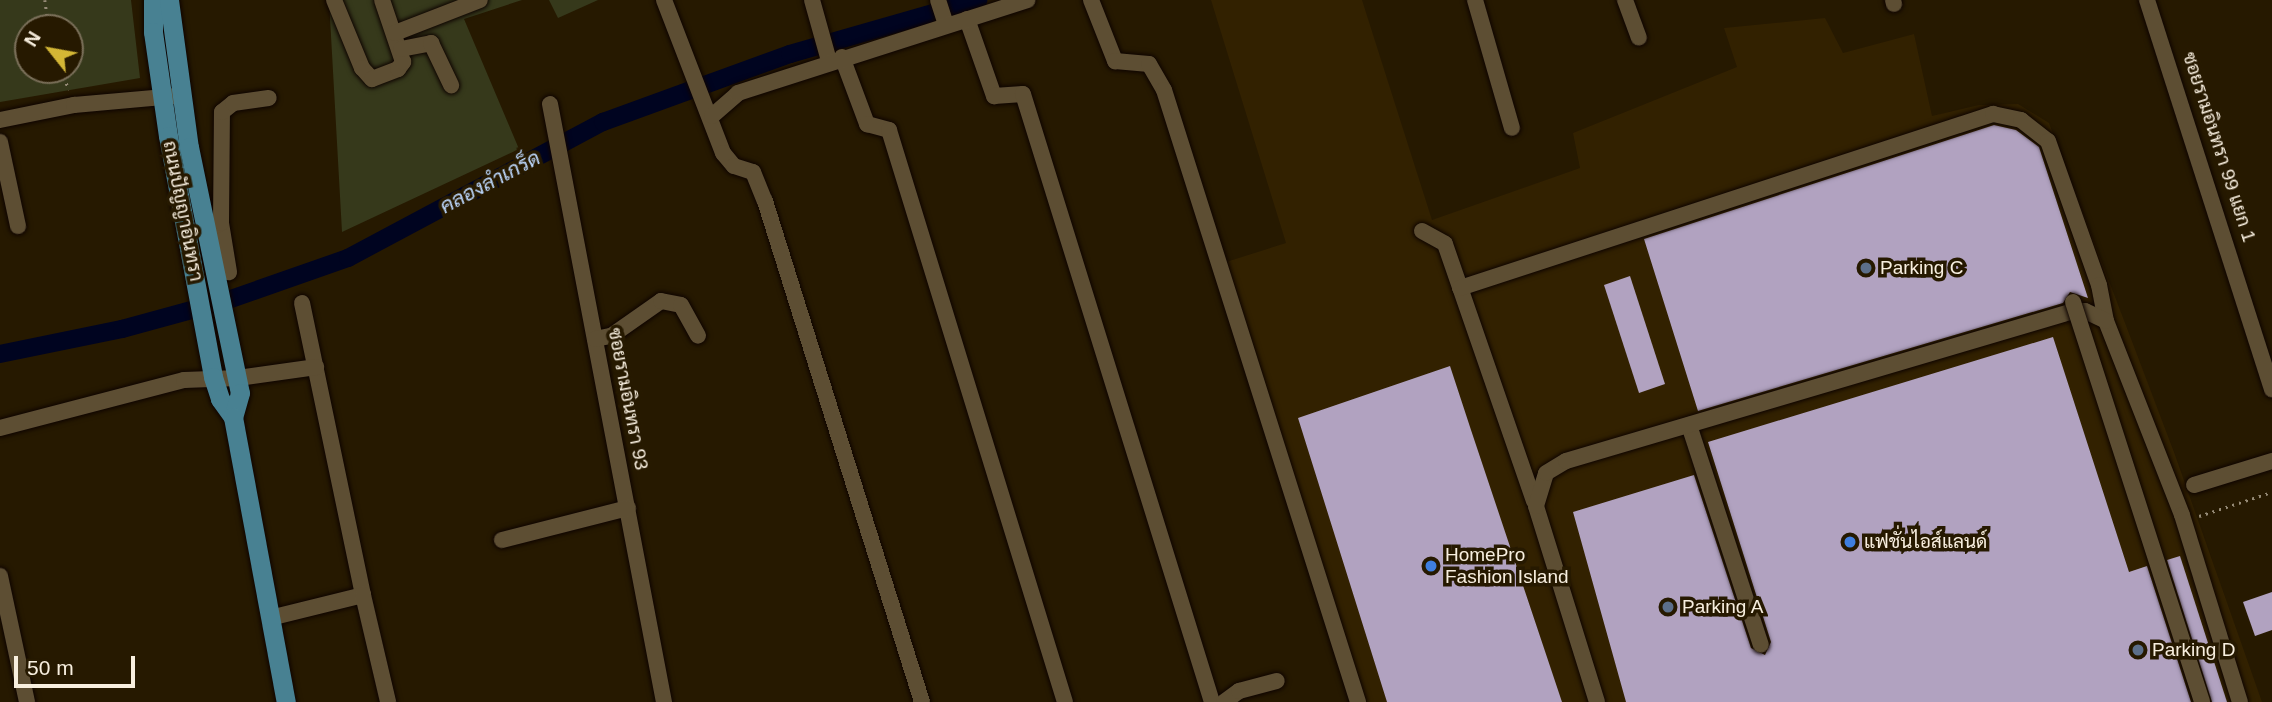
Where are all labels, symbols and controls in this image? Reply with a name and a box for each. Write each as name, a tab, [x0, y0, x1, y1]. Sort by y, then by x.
north arrow	[14, 14, 84, 84]
text: N	[20, 28, 45, 50]
street label: ซอยรามอินทรา 99 แยก 1	[2178, 49, 2260, 245]
street label: ถนนปัญญาอินทรา	[158, 139, 208, 283]
water label: คลองลำเกร็ด	[435, 145, 545, 219]
place label: Parking C	[1880, 257, 1963, 279]
marker: Parking C	[1858, 260, 1874, 276]
street label: ซอยรามอินทรา 93	[603, 326, 653, 472]
place label: แฟชั่นไอส์แลนด์	[1864, 531, 1987, 553]
marker: แฟชั่นไอส์แลนด์	[1842, 534, 1858, 550]
place label: HomePro Fashion Island	[1445, 544, 1569, 588]
marker: HomePro Fashion Island	[1423, 558, 1439, 574]
place label: Parking A	[1682, 596, 1764, 618]
marker: Parking A	[1660, 599, 1676, 615]
place label: Parking D	[2152, 639, 2235, 661]
scale bar	[18, 642, 138, 686]
marker: Parking D	[2130, 642, 2146, 658]
text: 50 m	[27, 656, 74, 679]

